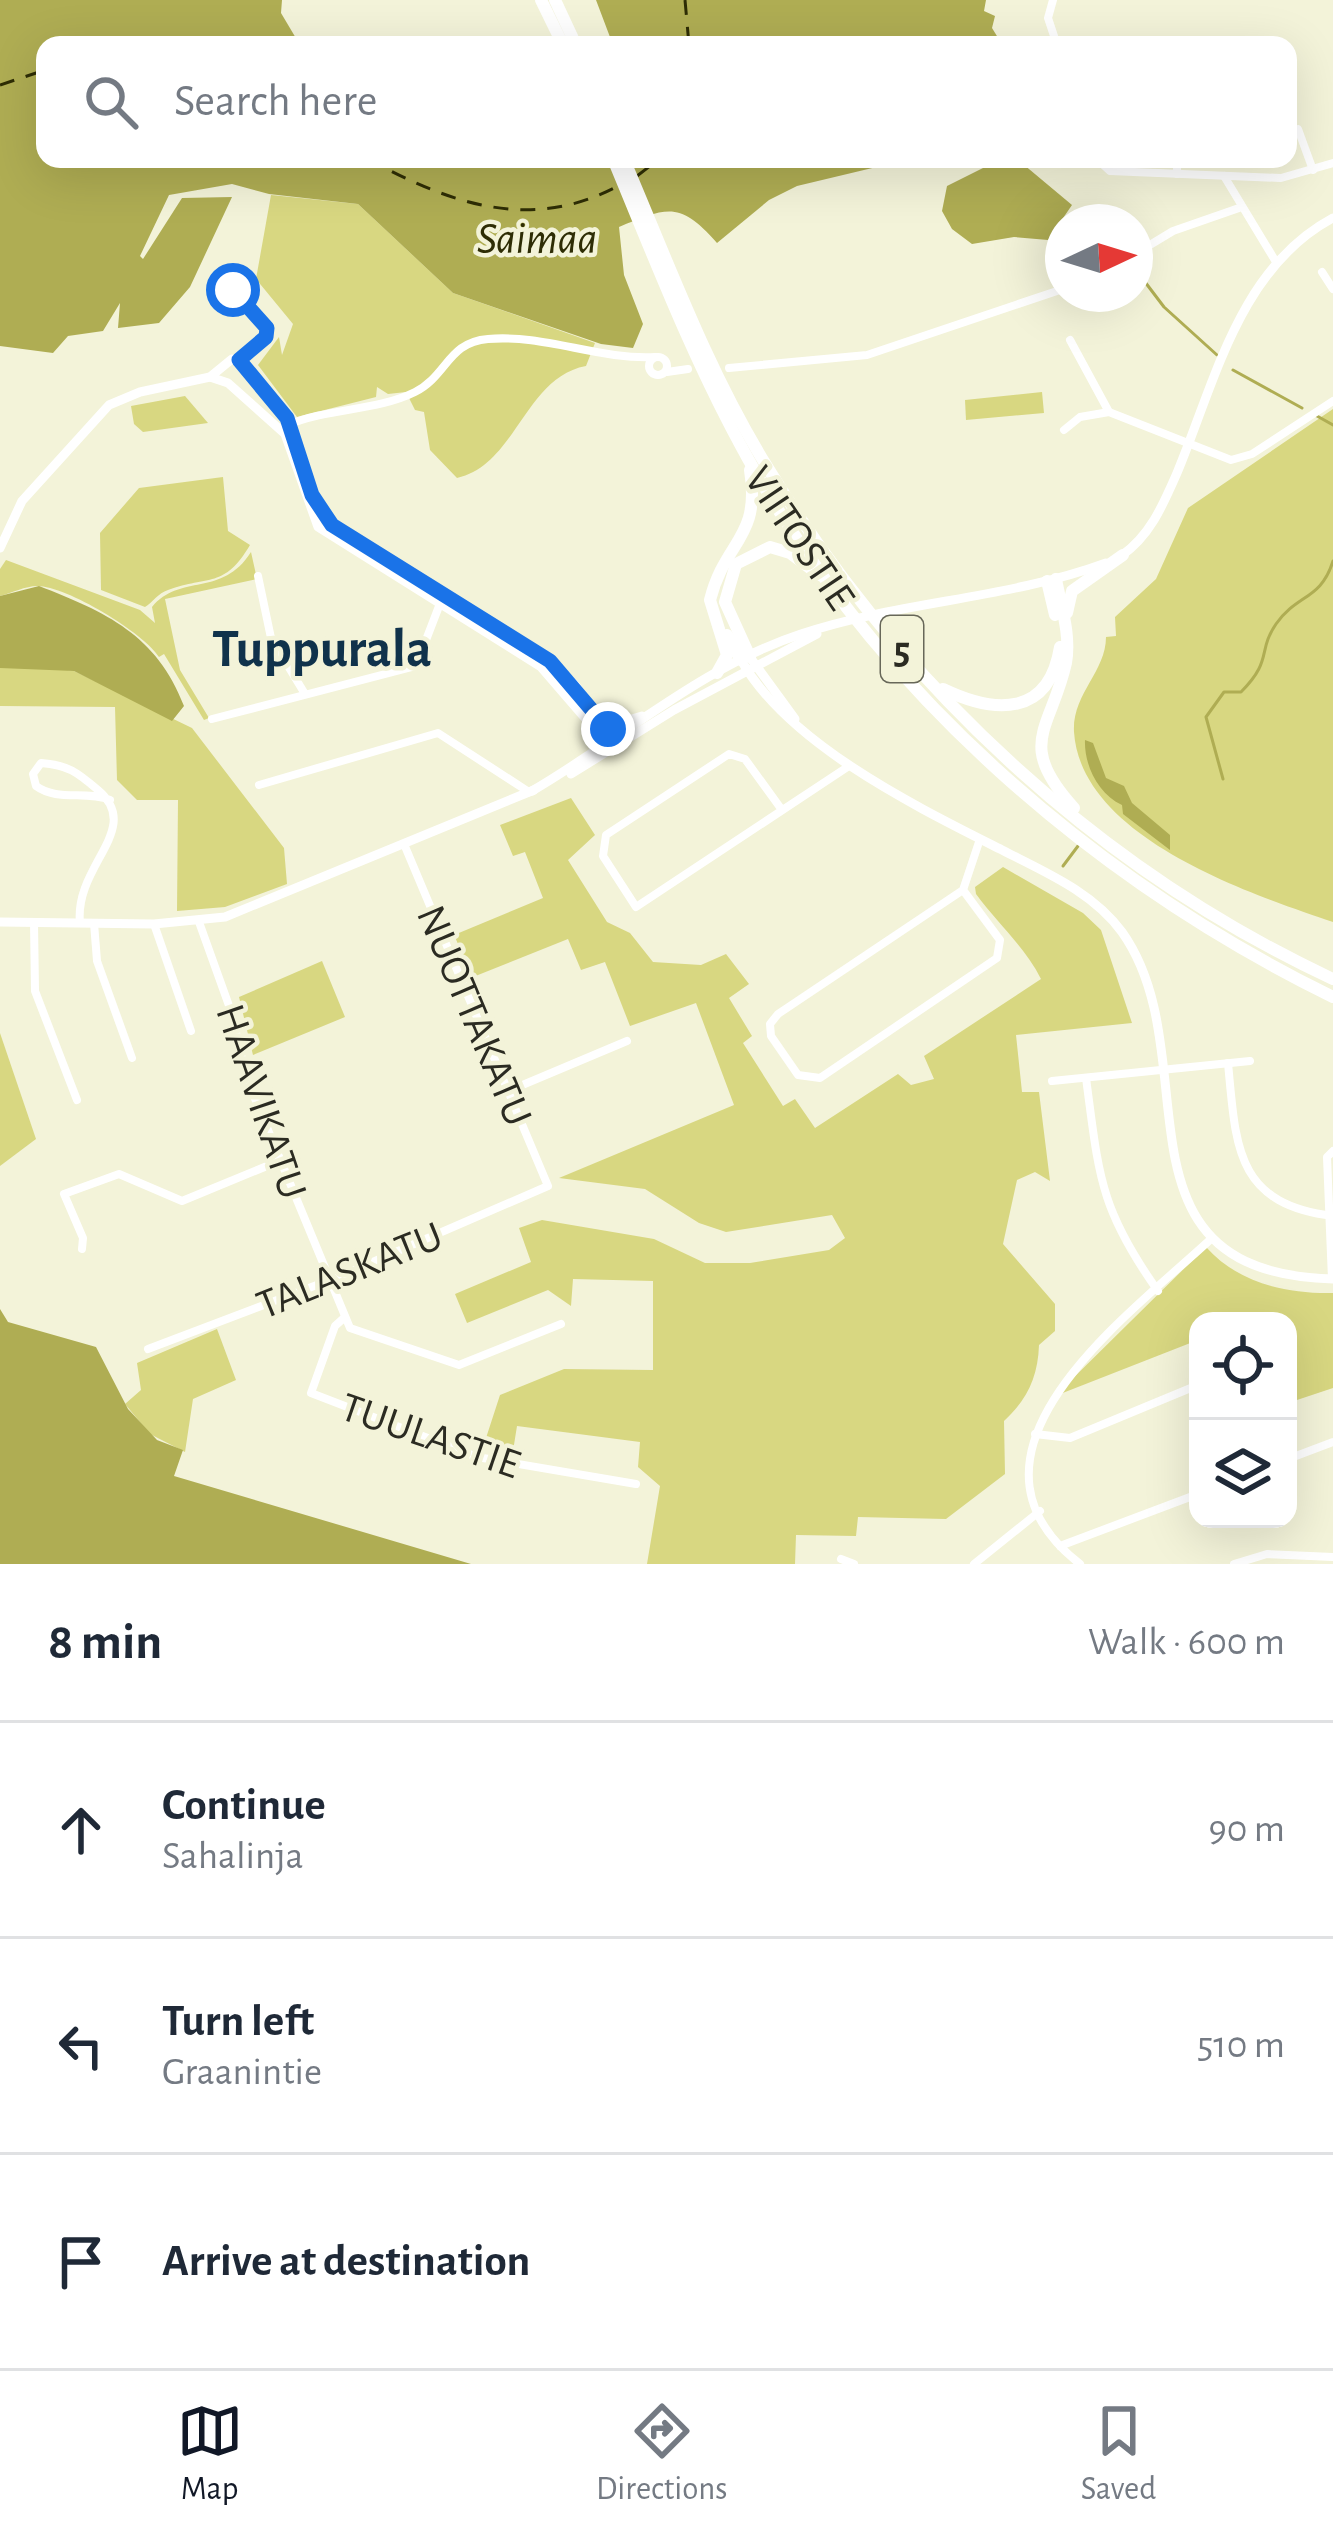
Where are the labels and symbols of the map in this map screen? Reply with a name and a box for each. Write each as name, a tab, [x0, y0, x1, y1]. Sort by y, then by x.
north arrow	[1045, 204, 1153, 312]
water label: Saimaa	[477, 217, 597, 262]
route start	[206, 263, 260, 317]
street label: VIITOSTIE	[737, 459, 862, 617]
road number: 5	[881, 616, 923, 682]
district label: Tuppurala	[212, 623, 432, 677]
route end	[581, 702, 635, 756]
street label: NUOTTAKATU	[409, 899, 539, 1132]
street label: HAAVIKATU	[208, 999, 314, 1204]
street label: TALASKATU	[251, 1215, 448, 1327]
street label: TUULASTIE	[336, 1386, 525, 1486]

